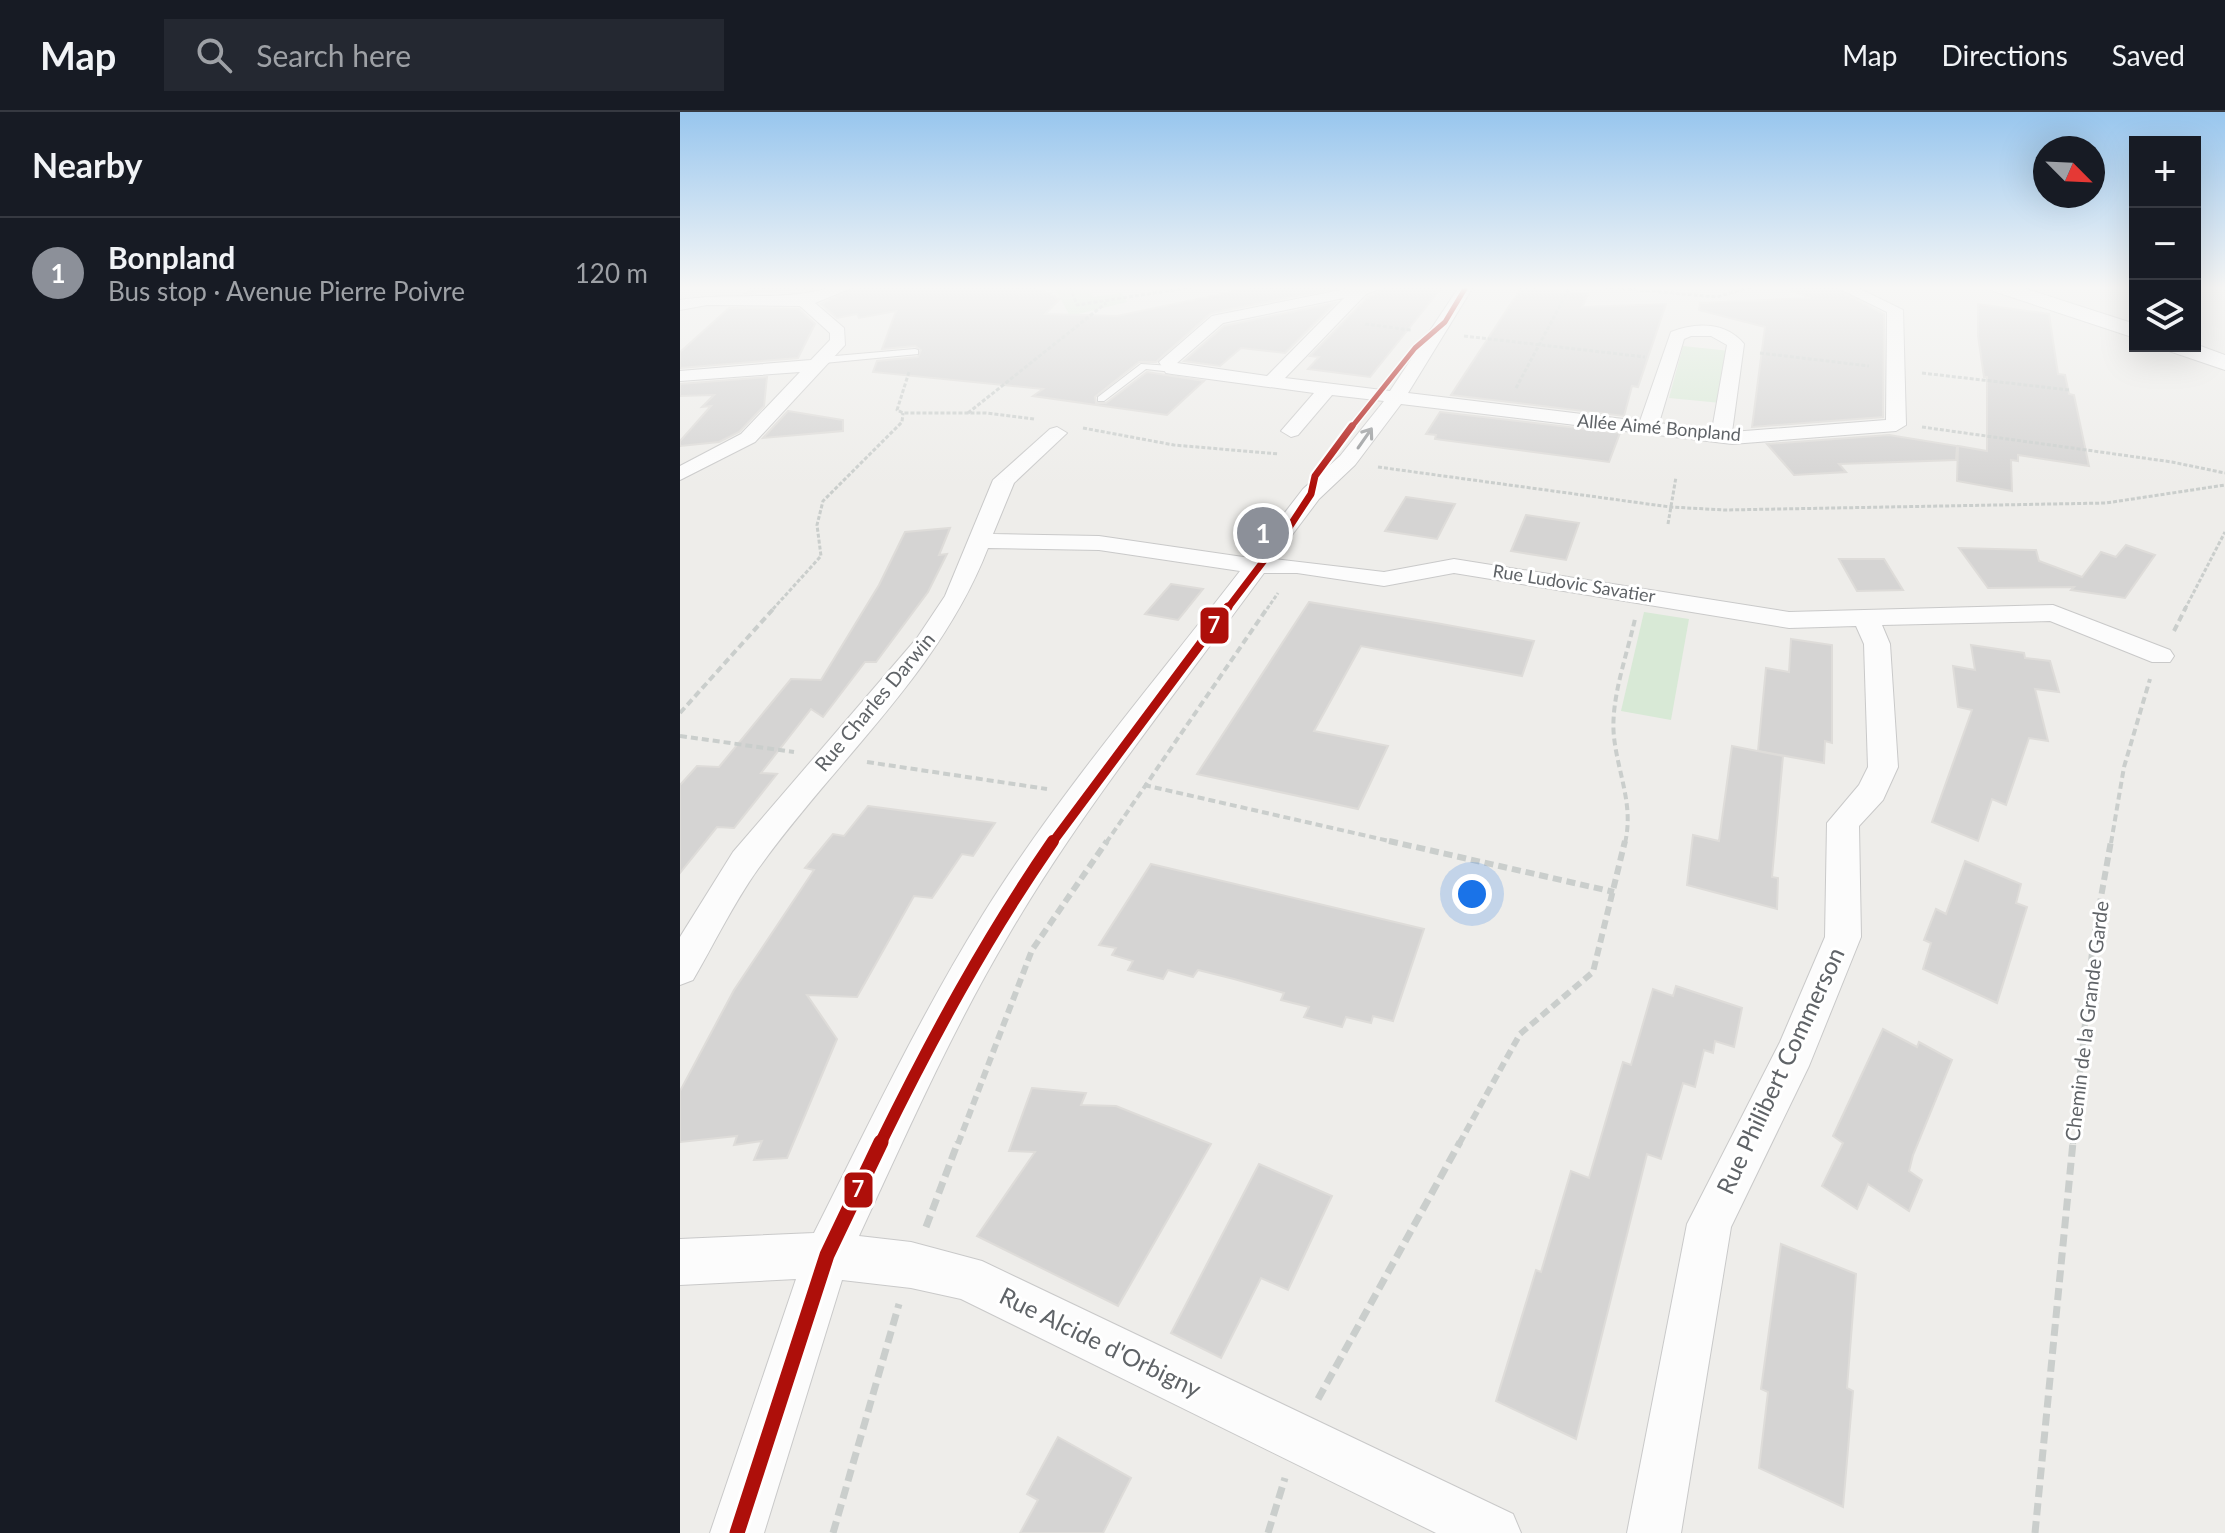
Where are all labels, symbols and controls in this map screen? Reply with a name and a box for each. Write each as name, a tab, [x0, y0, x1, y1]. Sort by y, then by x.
search box	[164, 19, 724, 91]
text: Map	[40, 32, 116, 78]
icon: search	[192, 33, 236, 77]
text: Search here	[256, 37, 411, 73]
text: Map	[1842, 38, 1897, 72]
text: Directions	[1941, 38, 2068, 72]
text: Saved	[2112, 38, 2185, 72]
north arrow	[2033, 136, 2105, 208]
map controls	[2129, 136, 2201, 352]
button: +	[2129, 136, 2201, 208]
text: Nearby	[32, 144, 143, 185]
button: −	[2129, 208, 2201, 280]
text: Bonpland	[108, 239, 235, 275]
text: 1	[50, 257, 66, 289]
text: 120 m	[575, 257, 648, 289]
text: Bus stop · Avenue Pierre Poivre	[108, 275, 465, 307]
button: layers	[2129, 280, 2201, 352]
street label: Allée Aimé Bonpland	[1576, 409, 1742, 445]
one-way arrow	[1357, 428, 1373, 450]
pin: 1	[1237, 503, 1289, 563]
street label: Rue Ludovic Savatier	[1491, 559, 1657, 607]
line badge: 7	[1199, 606, 1230, 645]
text: 7	[1208, 611, 1221, 638]
street label: Rue Charles Darwin	[809, 627, 939, 776]
your location	[1452, 874, 1492, 914]
street label: Chemin de la Grande Garde	[2059, 899, 2113, 1142]
street label: Rue Philibert Commerson	[1710, 942, 1850, 1198]
line badge: 7	[843, 1171, 874, 1209]
text: 7	[852, 1175, 865, 1202]
street label: Rue Alcide d'Orbigny	[995, 1280, 1207, 1403]

